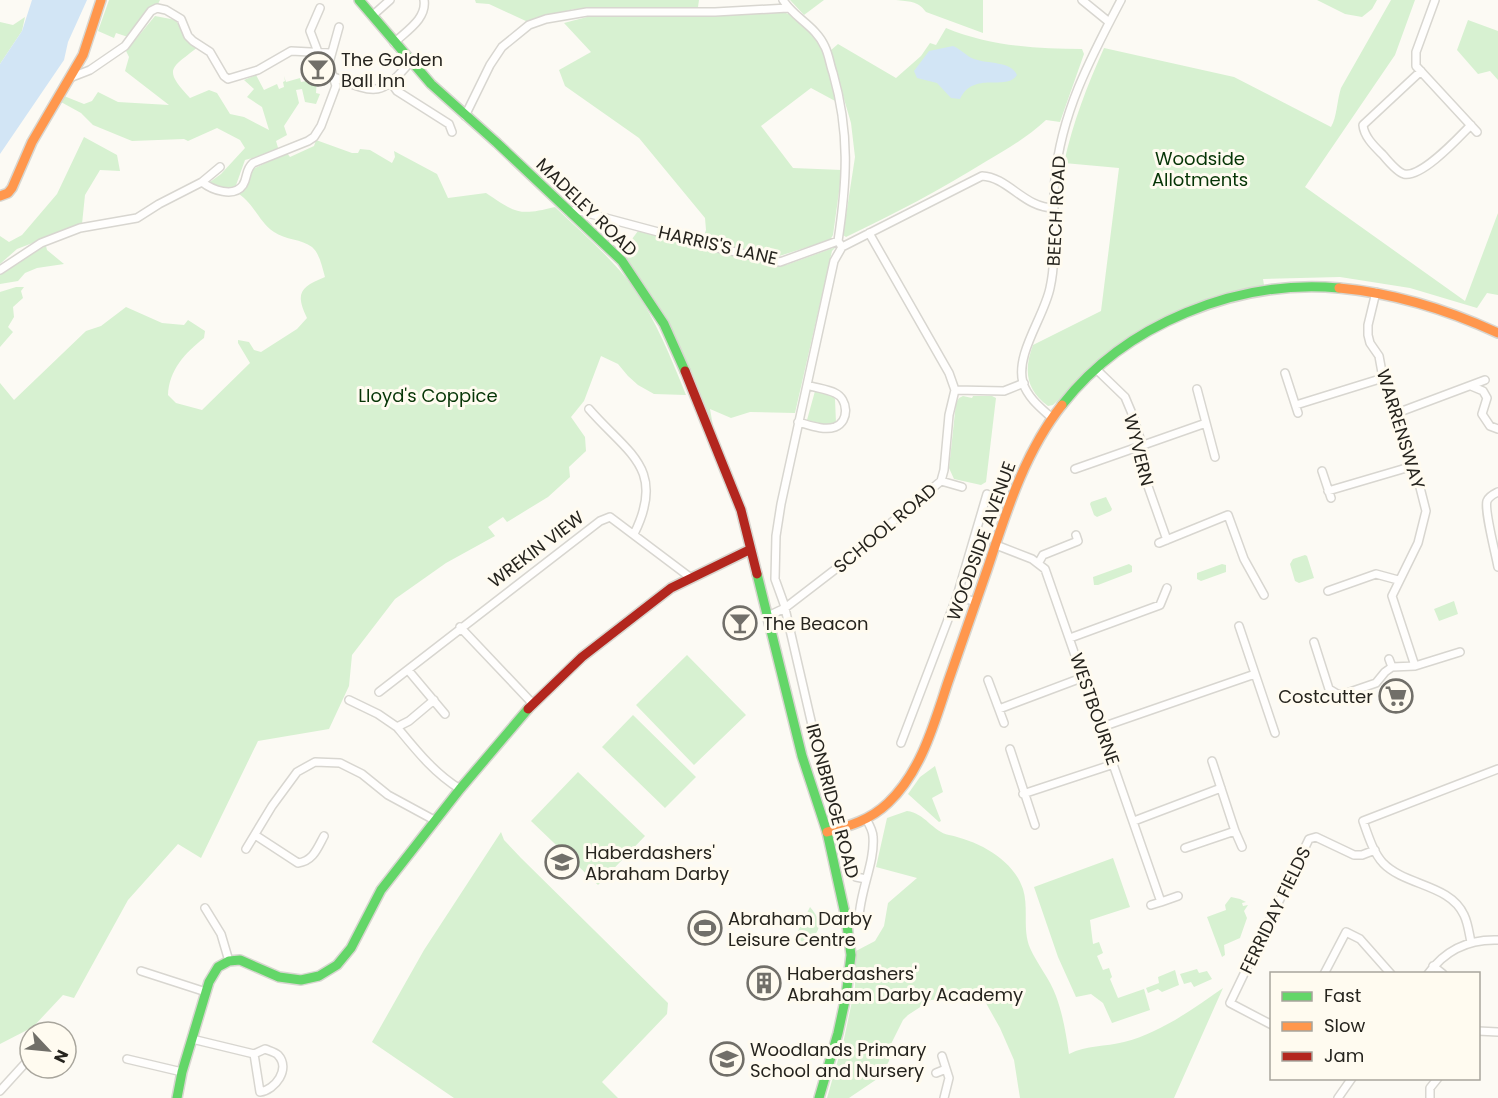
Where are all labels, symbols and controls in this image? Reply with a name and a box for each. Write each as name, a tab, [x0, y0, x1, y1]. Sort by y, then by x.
place label: The Golden Ball Inn	[341, 47, 443, 93]
bar icon: The Golden Ball Inn	[300, 51, 336, 87]
park label: Woodside Allotments	[1152, 146, 1248, 192]
street label: MADELEY ROAD	[531, 152, 643, 262]
street label: BEECH ROAD	[1041, 155, 1071, 267]
street label: HARRIS'S LANE	[656, 219, 780, 271]
street label: WARRENSWAY	[1371, 366, 1431, 493]
park label: Lloyd's Coppice	[358, 383, 498, 408]
street label: WYVERN	[1118, 412, 1160, 488]
street label: WOODSIDE AVENUE	[941, 458, 1021, 624]
street label: SCHOOL ROAD	[828, 477, 942, 579]
street label: WREKIN VIEW	[483, 505, 589, 593]
bar icon: The Beacon	[722, 605, 758, 641]
place label: The Beacon	[763, 611, 869, 636]
street label: WESTBOURNE	[1064, 649, 1126, 769]
supermarket icon: Costcutter	[1378, 678, 1414, 714]
place label: Costcutter	[1278, 684, 1373, 709]
street label: IRONBRIDGE ROAD	[800, 721, 866, 881]
place label: Haberdashers' Abraham Darby	[585, 840, 729, 886]
street label: FERRIDAY FIELDS	[1233, 842, 1317, 978]
school or university icon: Haberdashers' Abraham Darby	[544, 844, 580, 880]
place label: Abraham Darby Leisure Centre	[728, 906, 872, 952]
sports icon: Abraham Darby Leisure Centre	[687, 910, 723, 946]
place label: Haberdashers' Abraham Darby Academy	[787, 961, 1023, 1007]
building icon: Haberdashers' Abraham Darby Academy	[746, 965, 782, 1001]
legend	[1270, 972, 1480, 1080]
text: Fast	[1324, 983, 1361, 1008]
text: Slow	[1324, 1013, 1366, 1038]
north arrow	[18, 1020, 78, 1080]
place label: Woodlands Primary School and Nursery	[750, 1037, 926, 1083]
school or university icon: Woodlands Primary School and Nursery	[709, 1041, 745, 1077]
text: Jam	[1324, 1043, 1364, 1068]
text: N	[48, 1046, 74, 1067]

